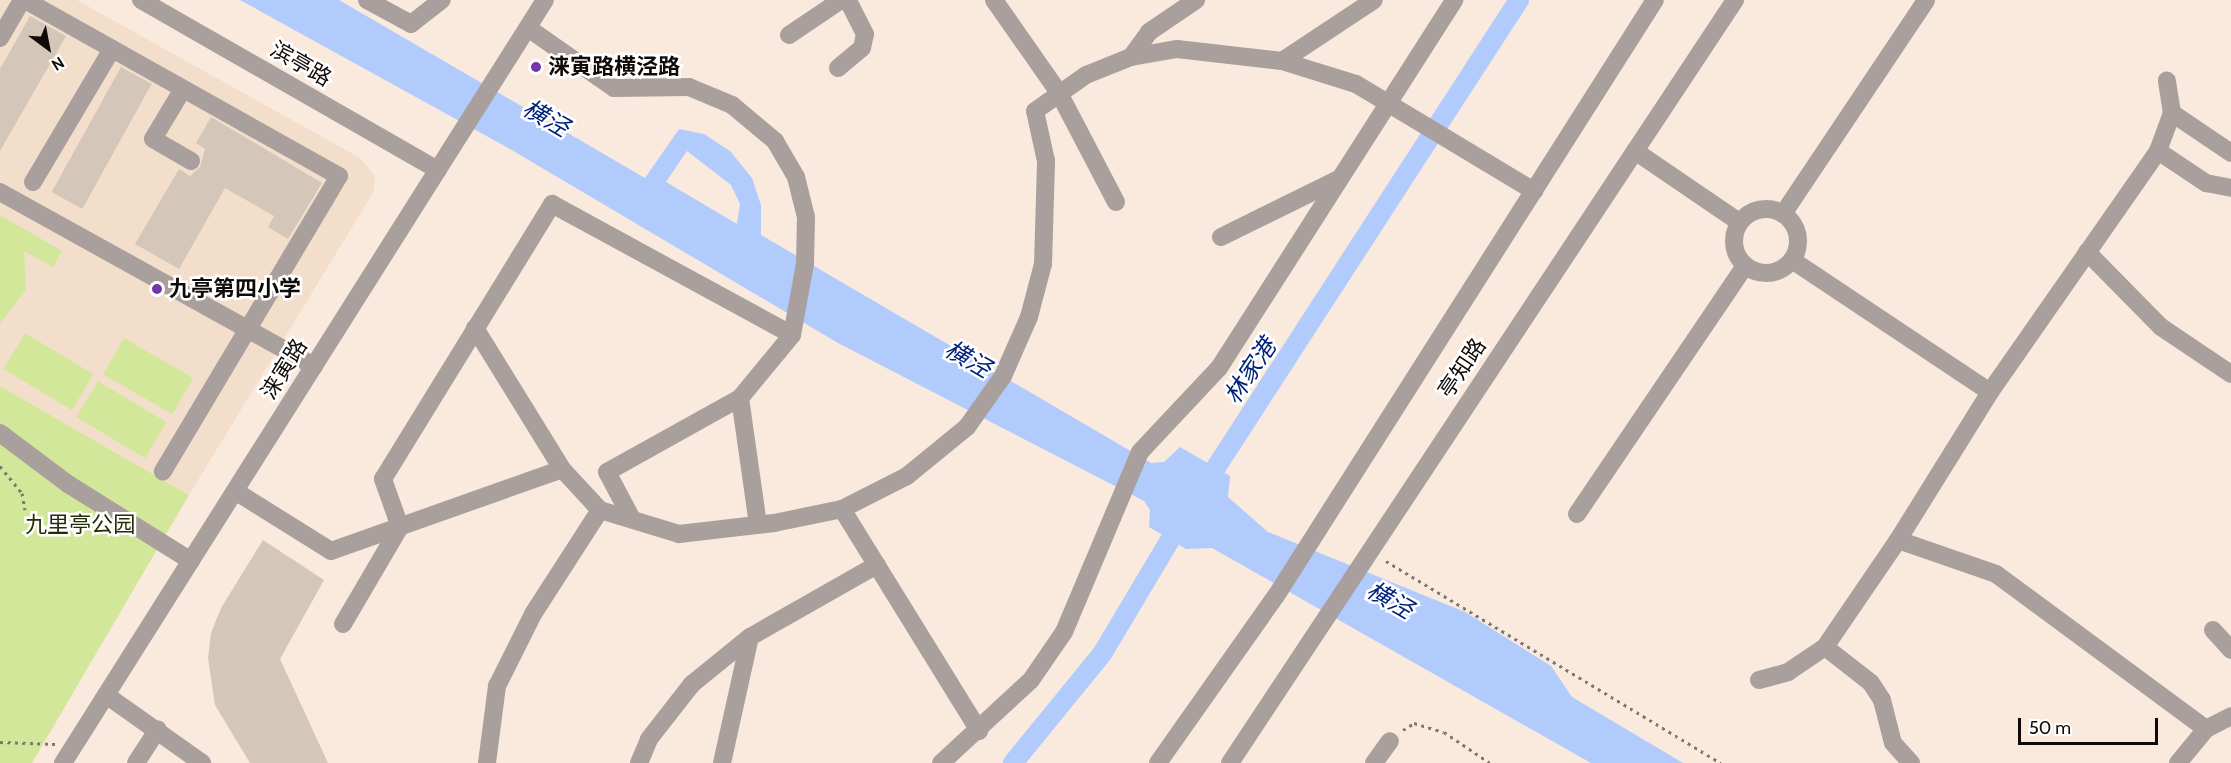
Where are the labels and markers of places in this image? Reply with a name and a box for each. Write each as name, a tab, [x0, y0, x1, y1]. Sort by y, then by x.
place label: 涞寅路横泾路	[548, 54, 680, 80]
marker: 涞寅路横泾路	[529, 60, 543, 74]
place label: 九亭第四小学	[169, 276, 301, 302]
marker: 九亭第四小学	[150, 282, 164, 296]

